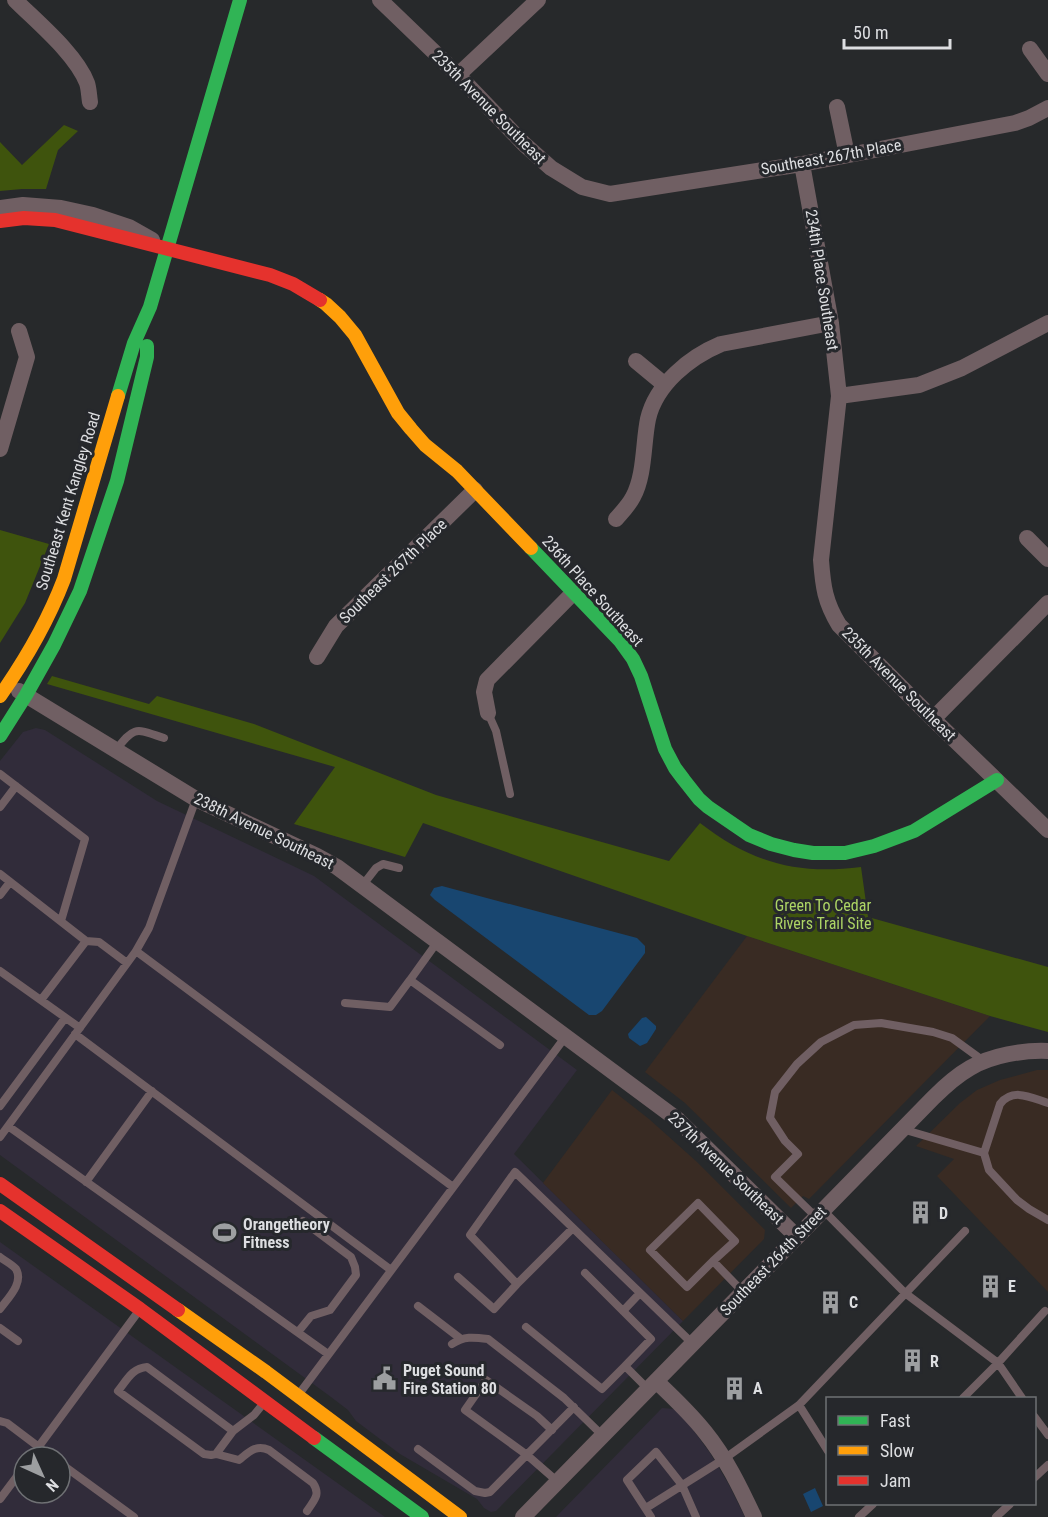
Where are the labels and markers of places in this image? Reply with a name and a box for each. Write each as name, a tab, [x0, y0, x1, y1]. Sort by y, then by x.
building icon: D	[908, 1200, 934, 1226]
place label: D	[939, 1204, 948, 1223]
place label: Orangetheory Fitness	[243, 1215, 330, 1252]
sports icon: Orangetheory Fitness	[212, 1220, 238, 1246]
building icon: E	[977, 1273, 1003, 1299]
place label: E	[1008, 1277, 1016, 1296]
building icon: C	[818, 1289, 844, 1315]
place label: C	[849, 1293, 858, 1312]
building icon: R	[899, 1348, 925, 1374]
place label: R	[930, 1352, 939, 1371]
place label: Puget Sound Fire Station 80	[403, 1361, 497, 1398]
public building icon: Puget Sound Fire Station 80	[372, 1366, 398, 1392]
building icon: A	[722, 1375, 748, 1401]
place label: A	[753, 1379, 763, 1398]

